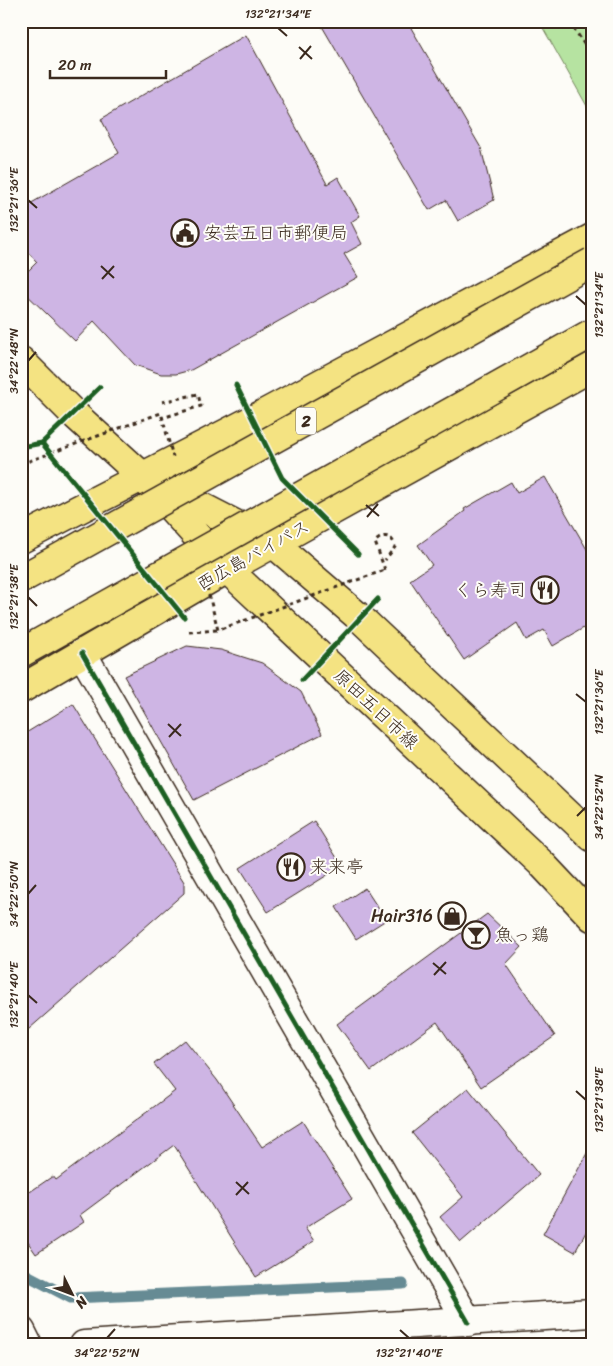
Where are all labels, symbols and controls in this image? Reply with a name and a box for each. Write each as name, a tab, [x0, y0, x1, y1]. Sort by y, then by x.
text: 132°21'34"E	[245, 3, 312, 25]
scale bar	[50, 48, 166, 80]
text: 20 m	[58, 52, 92, 78]
text: 132°21'36"E	[3, 166, 25, 233]
place label: 安芸五日市郵便局	[204, 217, 348, 249]
public building icon: 安芸五日市郵便局	[170, 218, 200, 248]
text: 132°21'34"E	[588, 271, 610, 338]
text: 34°22'48"N	[3, 328, 25, 394]
road number: 2	[296, 408, 316, 434]
street label: 西広島バイパス	[190, 511, 316, 599]
text: 132°21'38"E	[3, 563, 25, 630]
place label: くら寿司	[454, 574, 526, 606]
restaurant icon: くら寿司	[530, 575, 560, 605]
street label: 原田五日市線	[326, 660, 426, 758]
text: 132°21'36"E	[588, 668, 610, 735]
text: 34°22'52"N	[588, 774, 610, 840]
place label: 来来亭	[310, 851, 364, 883]
restaurant icon: 来来亭	[276, 852, 306, 882]
text: 34°22'50"N	[3, 860, 25, 927]
place label: Hair316	[371, 900, 433, 932]
shop icon: Hair316	[437, 901, 467, 931]
place label: 魚っ鶏	[495, 919, 549, 951]
bar icon: 魚っ鶏	[461, 920, 491, 950]
text: 132°21'40"E	[3, 960, 25, 1029]
text: 132°21'38"E	[588, 1066, 610, 1133]
north arrow	[48, 1268, 98, 1318]
text: N	[69, 1290, 94, 1315]
text: 34°22'52"N	[74, 1342, 140, 1364]
text: 132°21'40"E	[375, 1342, 444, 1364]

